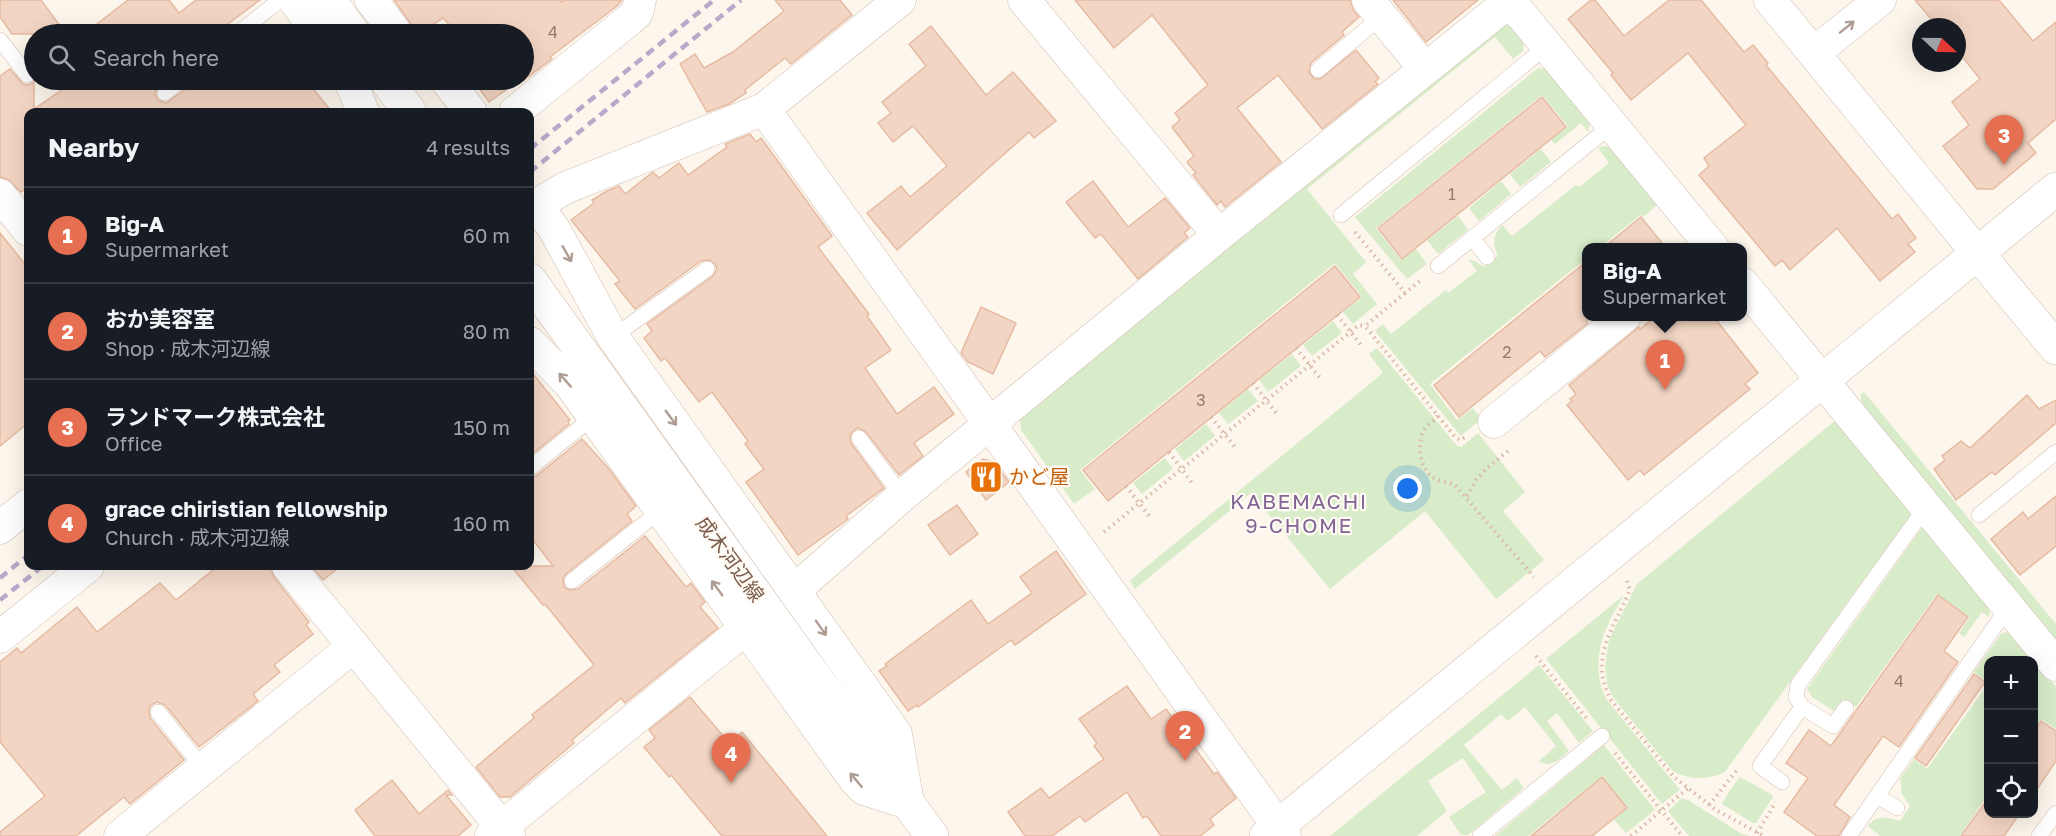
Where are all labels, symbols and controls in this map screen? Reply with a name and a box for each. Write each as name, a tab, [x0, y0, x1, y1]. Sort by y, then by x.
north arrow	[1912, 18, 1966, 72]
one-way arrow	[1839, 20, 1855, 33]
house number: 4	[548, 22, 558, 42]
search box	[24, 24, 534, 90]
icon: search	[45, 41, 78, 74]
text: Search here	[93, 44, 219, 71]
pin: 3	[1984, 116, 2024, 165]
text: Nearby	[48, 132, 139, 163]
text: 4 results	[426, 135, 510, 159]
house number: 1	[1448, 184, 1456, 204]
text: Big-A	[105, 210, 164, 237]
text: 1	[62, 223, 73, 247]
text: 60 m	[463, 223, 510, 247]
text: Supermarket	[105, 237, 229, 261]
popup	[1582, 243, 1747, 321]
one-way arrow	[561, 245, 573, 262]
text: Big-A	[1603, 257, 1662, 284]
text: Supermarket	[1603, 284, 1726, 308]
text: おか美容室	[105, 305, 215, 332]
text: 2	[61, 319, 74, 343]
text: 80 m	[463, 319, 510, 343]
text: Shop · 成木河辺線	[105, 336, 270, 360]
pin: 1	[1646, 340, 1684, 390]
house number: 2	[1502, 342, 1512, 362]
one-way arrow	[558, 373, 572, 388]
house number: 3	[1196, 390, 1206, 410]
text: ランドマーク株式会社	[105, 403, 325, 430]
one-way arrow	[665, 410, 677, 426]
text: 3	[61, 415, 74, 439]
text: 150 m	[454, 415, 510, 439]
text: Office	[105, 431, 162, 455]
restaurant icon: かど屋	[968, 459, 1004, 495]
place label: かど屋	[1009, 464, 1069, 488]
your location	[1393, 474, 1422, 503]
district label: KABEMACHI 9-CHOME	[1230, 488, 1368, 538]
text: grace chiristian fellowship	[105, 495, 388, 522]
text: 4	[61, 511, 74, 535]
text: 160 m	[453, 511, 510, 535]
street label: 成木河辺線	[692, 511, 770, 606]
text: Church · 成木河辺線	[105, 525, 290, 549]
one-way arrow	[711, 581, 723, 597]
one-way arrow	[815, 619, 827, 635]
map controls	[1984, 656, 2038, 818]
button: +	[1984, 656, 2038, 710]
house number: 4	[1894, 671, 1904, 691]
button: −	[1984, 710, 2038, 764]
pin: 2	[1166, 712, 1204, 761]
pin: 4	[712, 734, 750, 783]
button: locate	[1984, 764, 2038, 818]
one-way arrow	[849, 773, 863, 788]

